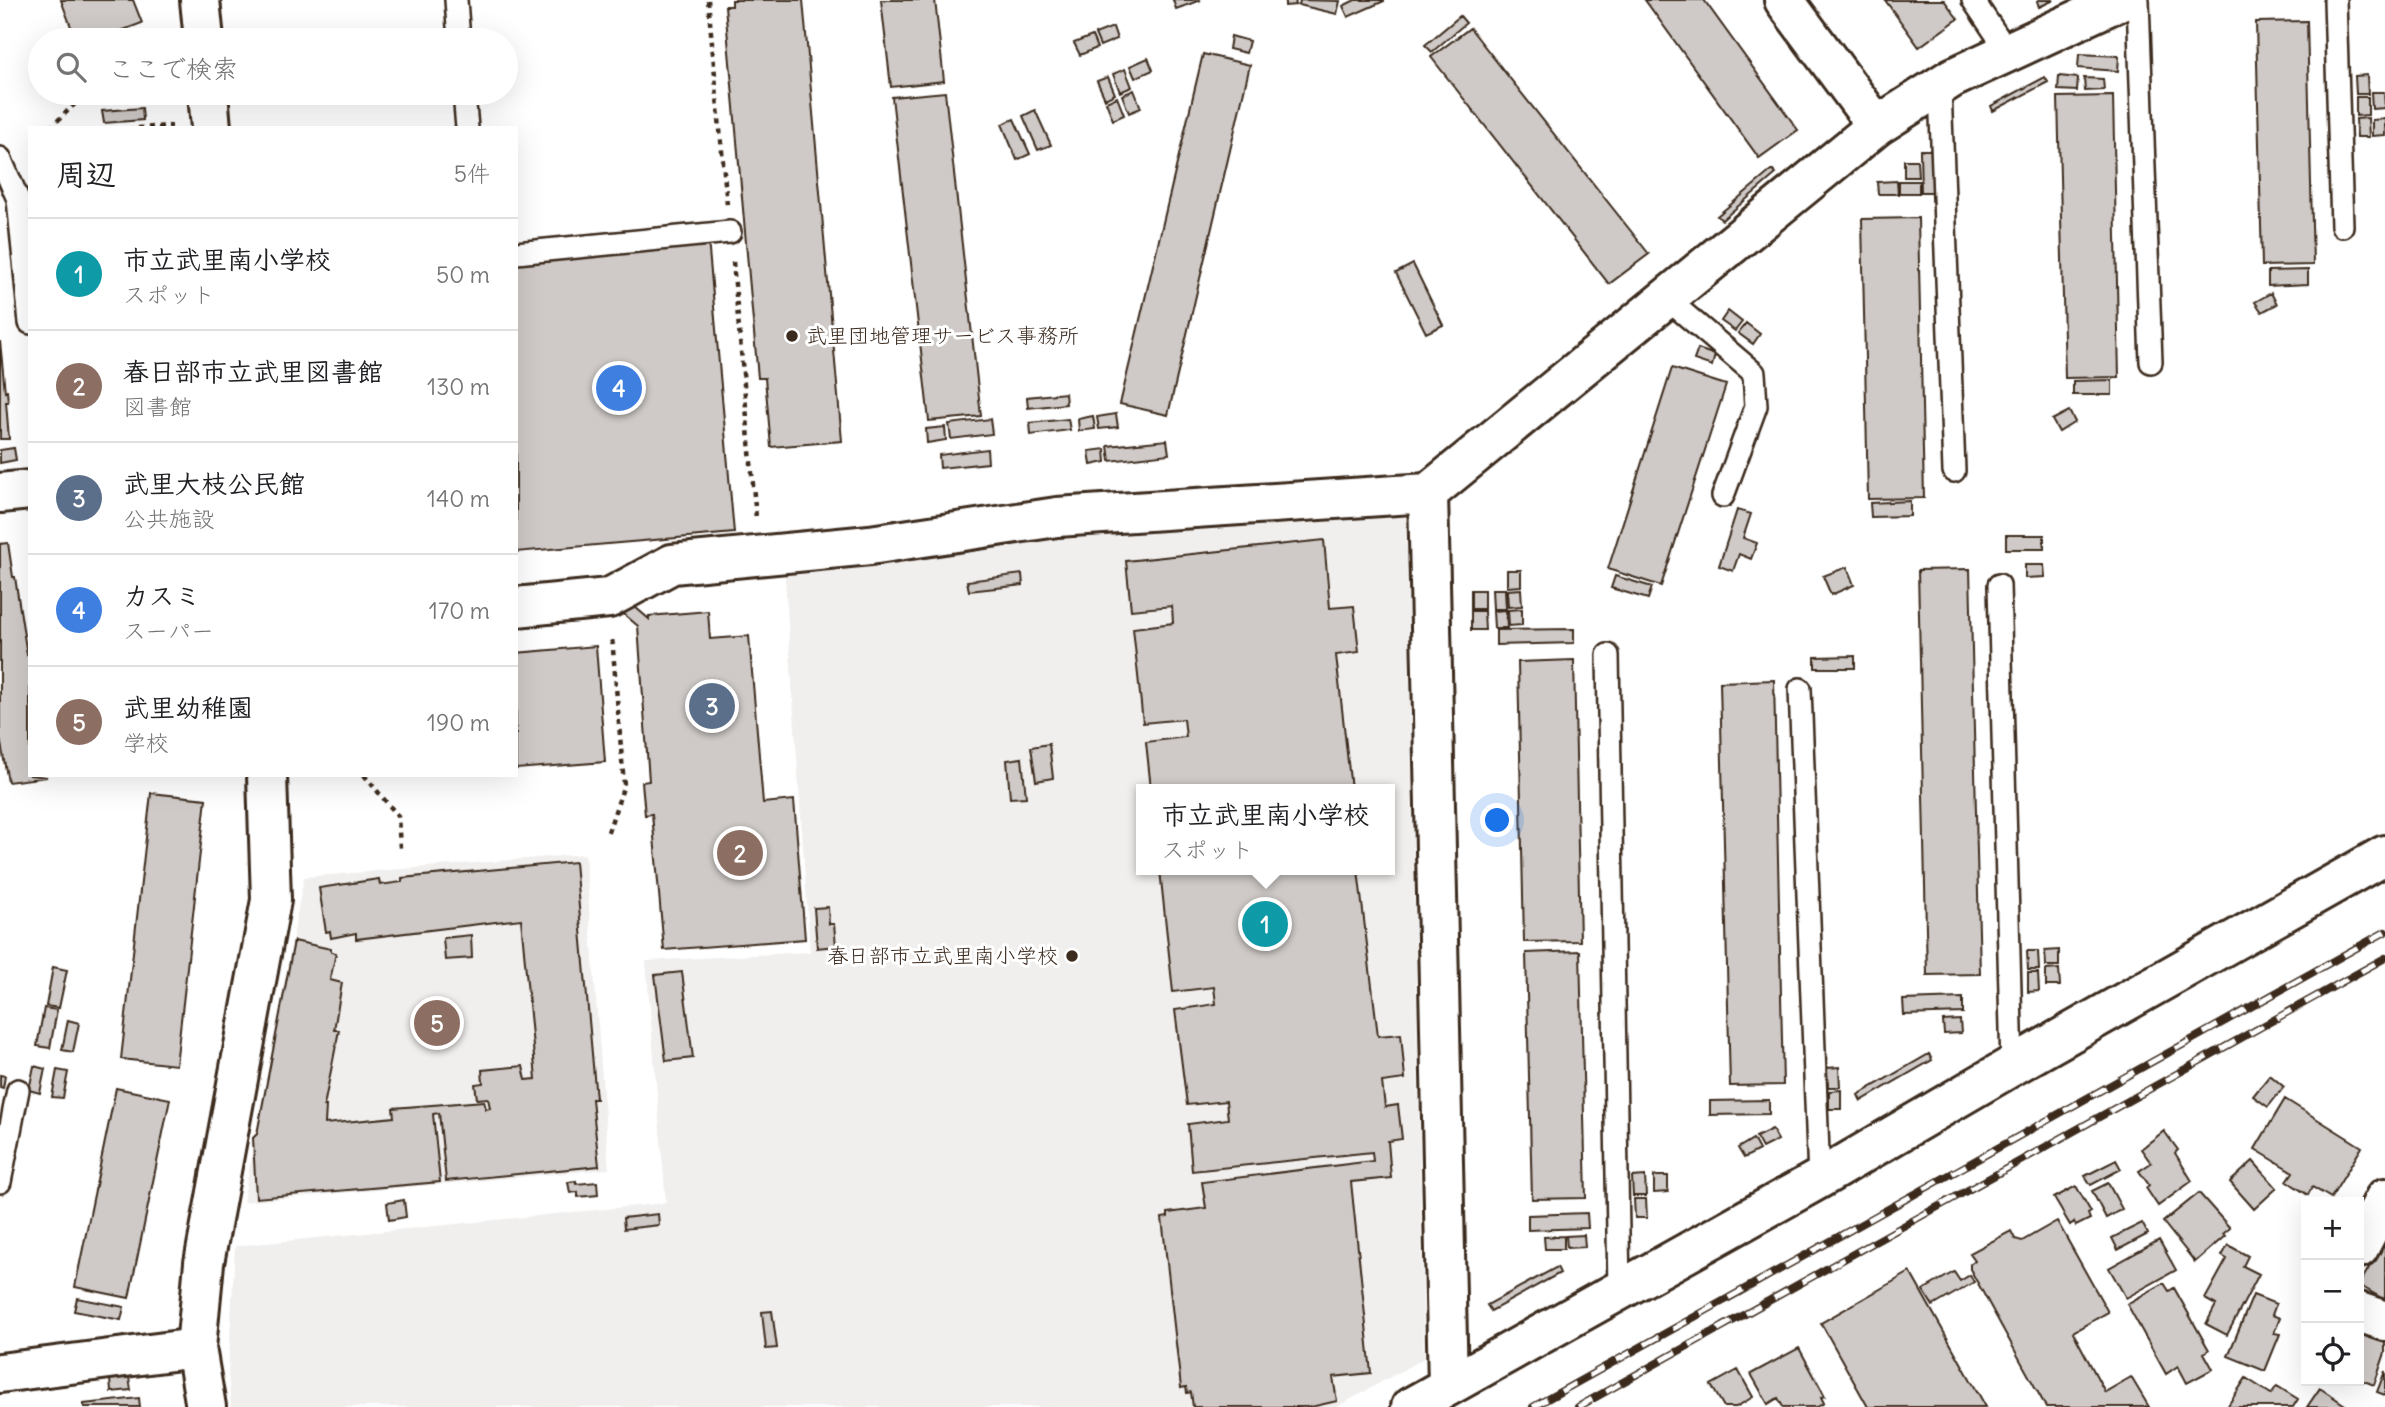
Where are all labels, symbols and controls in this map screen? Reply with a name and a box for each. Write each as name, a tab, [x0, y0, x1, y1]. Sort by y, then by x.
search box	[28, 28, 518, 105]
icon: search	[52, 48, 90, 86]
text: ここで検索	[108, 52, 238, 85]
text: 周辺	[56, 155, 116, 193]
text: 5件	[454, 159, 490, 188]
text: 市立武里南小学校	[123, 243, 331, 276]
text: 1	[74, 260, 84, 289]
text: 50 m	[436, 260, 490, 289]
text: スポット	[123, 280, 215, 309]
place label: 武里団地管理サービス事務所	[806, 322, 1079, 349]
marker: 武里団地管理サービス事務所	[784, 328, 800, 344]
text: 春日部市立武里図書館	[123, 355, 383, 388]
pin: 4	[596, 362, 642, 414]
text: 2	[73, 372, 85, 401]
text: 130 m	[427, 372, 490, 401]
text: 図書館	[123, 392, 192, 421]
text: 武里大枝公民館	[123, 467, 305, 500]
text: 3	[72, 484, 86, 513]
text: 140 m	[427, 484, 490, 513]
text: 公共施設	[123, 504, 215, 533]
text: カスミ	[123, 579, 200, 612]
text: 4	[72, 596, 86, 625]
text: 170 m	[429, 596, 490, 625]
text: スーパー	[123, 616, 214, 645]
pin: 3	[689, 680, 735, 732]
text: 武里幼稚園	[123, 691, 253, 724]
text: 5	[72, 708, 86, 737]
text: 190 m	[427, 708, 490, 737]
text: 学校	[123, 728, 169, 757]
popup	[1136, 784, 1395, 875]
text: 市立武里南小学校	[1161, 798, 1370, 831]
your location	[1480, 803, 1514, 837]
pin: 2	[717, 827, 763, 879]
text: スポット	[1161, 835, 1253, 864]
pin: 1	[1242, 898, 1288, 950]
place label: 春日部市立武里南小学校	[827, 942, 1058, 969]
marker: 春日部市立武里南小学校	[1064, 948, 1080, 964]
pin: 5	[414, 997, 460, 1049]
map controls	[2301, 1197, 2364, 1386]
button: +	[2301, 1197, 2364, 1260]
button: −	[2301, 1260, 2364, 1323]
button: locate	[2301, 1323, 2364, 1386]

